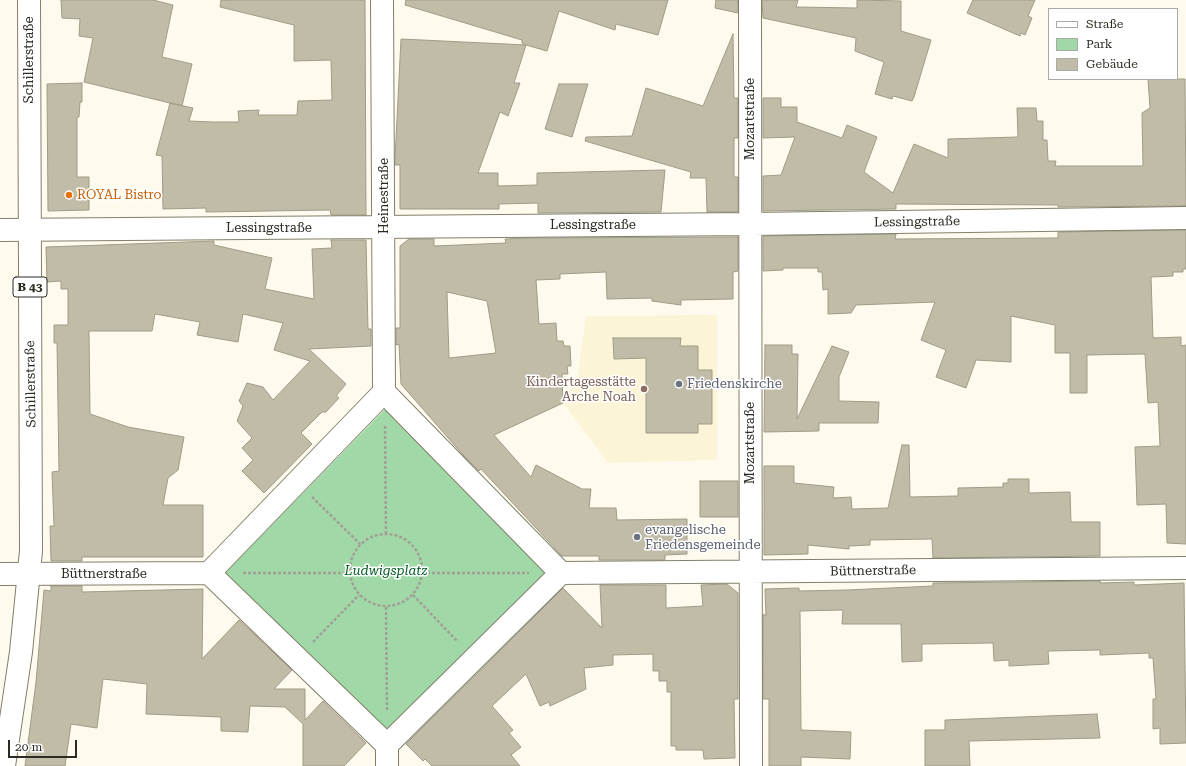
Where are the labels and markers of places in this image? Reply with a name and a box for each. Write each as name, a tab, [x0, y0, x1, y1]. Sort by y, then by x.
place label: ROYAL Bistro	[77, 187, 162, 203]
marker: ROYAL Bistro	[64, 190, 74, 200]
place label: Kindertagesstätte Arche Noah	[526, 374, 636, 405]
place label: Friedenskirche	[687, 376, 782, 392]
marker: Friedenskirche	[674, 379, 684, 389]
marker: Kindertagesstätte Arche Noah	[639, 384, 649, 394]
place label: evangelische Friedensgemeinde	[645, 522, 761, 553]
marker: evangelische Friedensgemeinde	[632, 532, 642, 542]

